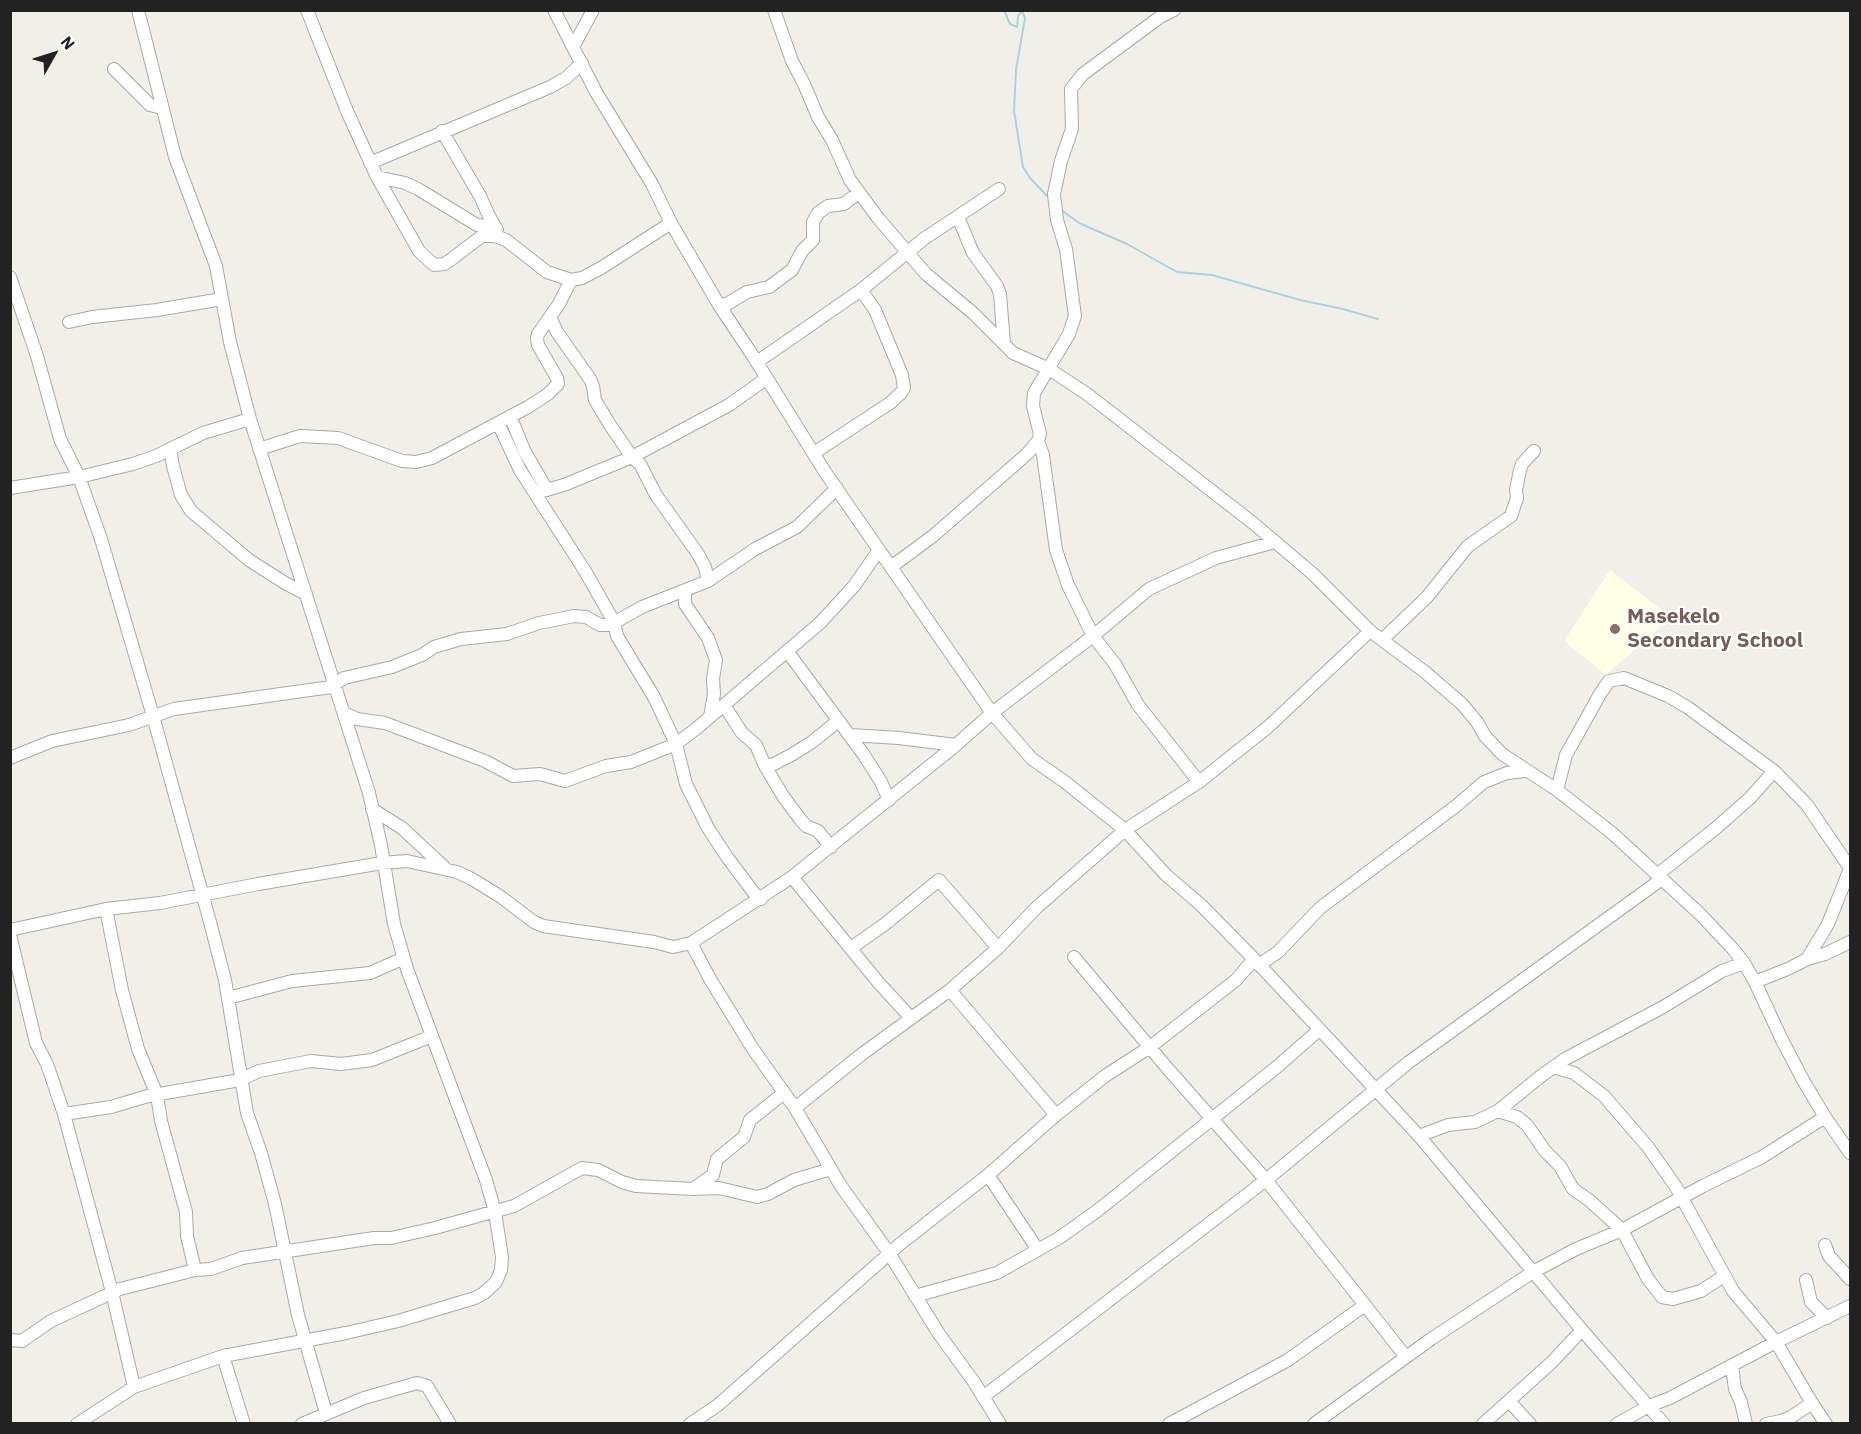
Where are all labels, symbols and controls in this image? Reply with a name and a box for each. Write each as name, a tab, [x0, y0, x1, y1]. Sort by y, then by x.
north arrow	[24, 24, 84, 84]
text: N	[57, 32, 79, 53]
place label: Masekelo Secondary School	[1627, 604, 1803, 654]
marker: Masekelo Secondary School	[1608, 622, 1622, 636]

